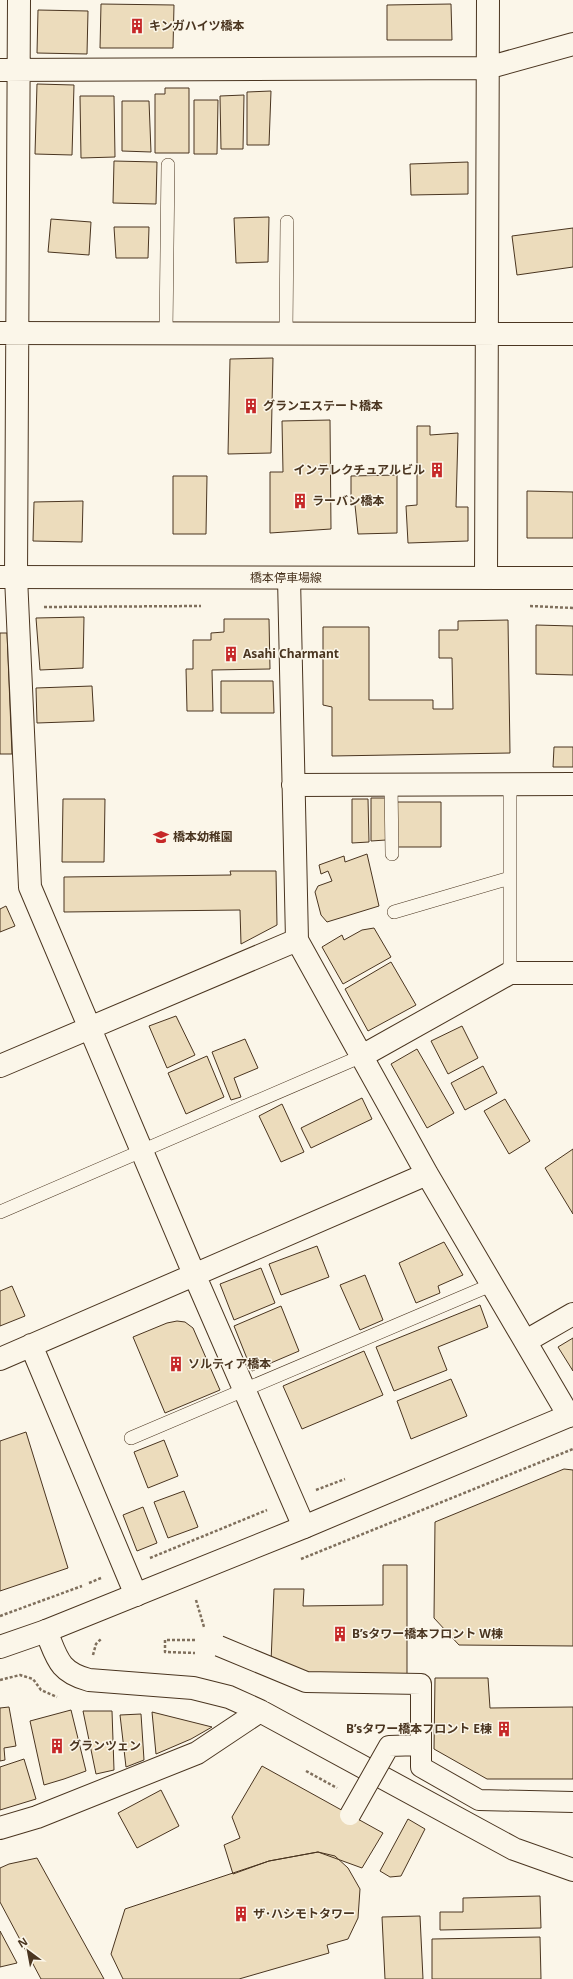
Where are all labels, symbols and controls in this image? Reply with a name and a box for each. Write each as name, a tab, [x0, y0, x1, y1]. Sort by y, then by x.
building icon: キンガハイツ橋本	[128, 17, 146, 35]
place label: キンガハイツ橋本	[149, 17, 244, 34]
building icon: グランエステート橋本	[242, 397, 260, 415]
place label: グランエステート橋本	[263, 397, 383, 414]
place label: インテレクチュアルビル	[293, 461, 425, 478]
building icon: インテレクチュアルビル	[428, 461, 446, 479]
building icon: ラーバン橋本	[291, 492, 309, 510]
place label: ラーバン橋本	[312, 492, 384, 509]
street label: 橋本停車場線	[250, 569, 322, 586]
building icon: Asahi Charmant	[222, 645, 240, 663]
place label: Asahi Charmant	[243, 645, 339, 662]
school or university icon: 橋本幼稚園	[152, 828, 170, 846]
place label: 橋本幼稚園	[173, 828, 233, 845]
building icon: ソルティア橋本	[167, 1355, 185, 1373]
place label: ソルティア橋本	[188, 1355, 271, 1372]
building icon: B’sタワー橋本フロント W棟	[331, 1625, 349, 1643]
place label: B’sタワー橋本フロント W棟	[352, 1625, 503, 1642]
place label: B’sタワー橋本フロント E棟	[346, 1720, 492, 1737]
building icon: B’sタワー橋本フロント E棟	[495, 1720, 513, 1738]
building icon: グランツェン	[48, 1737, 66, 1755]
place label: グランツェン	[69, 1737, 141, 1754]
building icon: ザ･ハシモトタワー	[232, 1905, 250, 1923]
place label: ザ･ハシモトタワー	[253, 1905, 355, 1922]
north arrow	[8, 1931, 48, 1971]
text: N	[15, 1933, 30, 1951]

